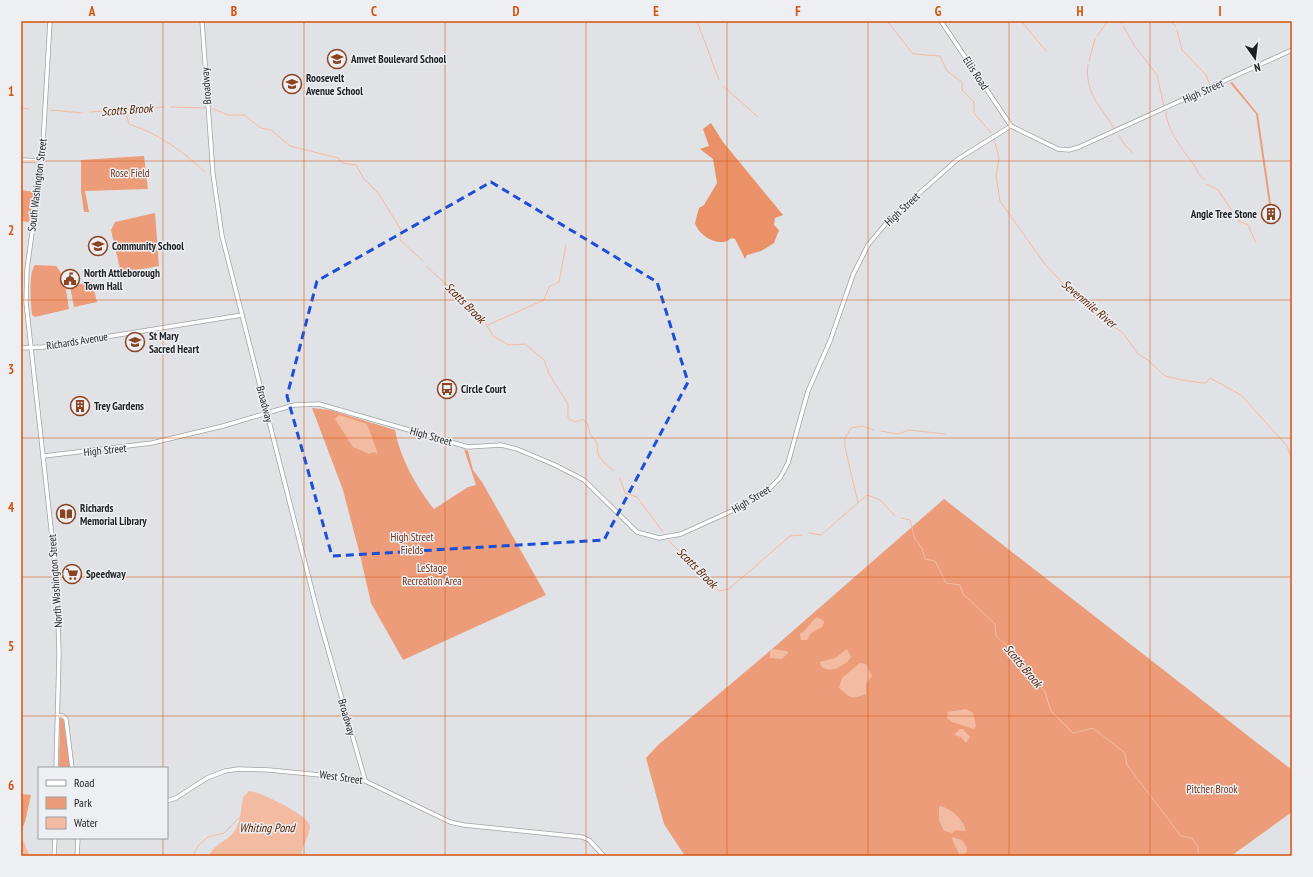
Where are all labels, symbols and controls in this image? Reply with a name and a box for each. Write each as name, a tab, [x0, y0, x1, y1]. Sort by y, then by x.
text: A	[88, 3, 96, 20]
text: B	[231, 3, 237, 20]
text: C	[371, 3, 377, 20]
text: D	[513, 3, 520, 20]
text: E	[653, 3, 659, 20]
text: F	[795, 3, 801, 20]
text: G	[935, 3, 942, 20]
text: H	[1077, 3, 1084, 20]
text: I	[1218, 3, 1222, 20]
north arrow	[1235, 38, 1275, 78]
school or university icon: Amvet Boulevard School	[326, 48, 348, 70]
place label: Amvet Boulevard School	[350, 52, 446, 66]
street label: Ellis Road	[960, 54, 992, 93]
text: N	[1253, 60, 1262, 75]
street label: Broadway	[198, 66, 214, 105]
place label: Roosevelt Avenue School	[305, 71, 363, 98]
school or university icon: Roosevelt Avenue School	[281, 73, 303, 95]
street label: High Street	[1181, 76, 1225, 106]
text: 1	[8, 83, 14, 100]
water label: Scotts Brook	[101, 100, 155, 119]
street label: South Washington Street	[24, 138, 50, 232]
park label: Rose Field	[111, 166, 150, 180]
street label: High Street	[882, 189, 922, 229]
building icon: Angle Tree Stone	[1260, 203, 1282, 225]
place label: Angle Tree Stone	[1190, 207, 1257, 221]
text: 2	[8, 222, 14, 239]
school or university icon: Community School	[87, 235, 109, 257]
place label: Community School	[112, 239, 184, 253]
place label: North Attleborough Town Hall	[84, 266, 160, 293]
public building icon: North Attleborough Town Hall	[59, 268, 81, 290]
water label: Sevenmile River	[1059, 276, 1121, 332]
water label: Scotts Brook	[442, 279, 490, 327]
street label: Richards Avenue	[45, 329, 109, 353]
place label: St Mary Sacred Heart	[149, 329, 200, 356]
school or university icon: St Mary Sacred Heart	[124, 331, 146, 353]
text: 3	[8, 361, 14, 378]
bus stop icon: Circle Court	[436, 378, 458, 400]
place label: Circle Court	[461, 382, 507, 396]
street label: Broadway	[253, 384, 277, 425]
building icon: Trey Gardens	[69, 395, 91, 417]
place label: Trey Gardens	[94, 399, 144, 413]
street label: High Street	[408, 423, 454, 449]
street label: High Street	[83, 441, 127, 459]
street label: High Street	[729, 482, 773, 516]
text: 4	[8, 499, 15, 516]
place label: Richards Memorial Library	[80, 501, 147, 528]
library icon: Richards Memorial Library	[55, 503, 77, 525]
park label: High Street Fields	[391, 530, 433, 557]
street label: North Washington Street	[45, 534, 65, 628]
water label: Scotts Brook	[674, 544, 722, 592]
park label: LeStage Recreation Area	[402, 561, 462, 588]
supermarket icon: Speedway	[61, 563, 83, 585]
place label: Speedway	[86, 567, 126, 581]
text: 5	[8, 638, 14, 655]
water label: Scotts Brook	[1001, 641, 1047, 691]
street label: Broadway	[335, 697, 359, 738]
legend	[38, 767, 168, 839]
street label: West Street	[319, 767, 363, 787]
text: Road	[74, 775, 94, 790]
text: 6	[8, 777, 14, 794]
park label: Pitcher Brook	[1187, 782, 1238, 796]
text: Park	[74, 795, 92, 810]
text: Water	[74, 815, 99, 830]
water label: Whiting Pond	[239, 820, 297, 835]

